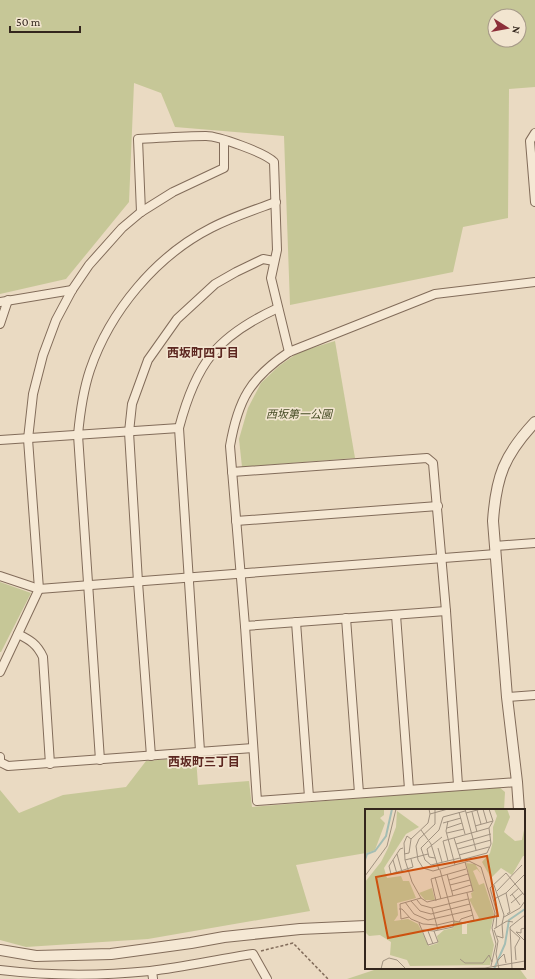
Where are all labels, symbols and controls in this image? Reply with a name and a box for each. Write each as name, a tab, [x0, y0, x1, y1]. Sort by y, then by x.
scale bar	[10, 8, 80, 34]
north arrow	[487, 8, 527, 48]
text: 50 m	[16, 15, 41, 29]
text: N	[510, 25, 523, 35]
district label: 西坂町四丁目	[167, 346, 239, 360]
park label: 西坂第一公園	[266, 408, 334, 420]
district label: 西坂町三丁目	[168, 755, 240, 769]
inset map	[365, 809, 525, 969]

